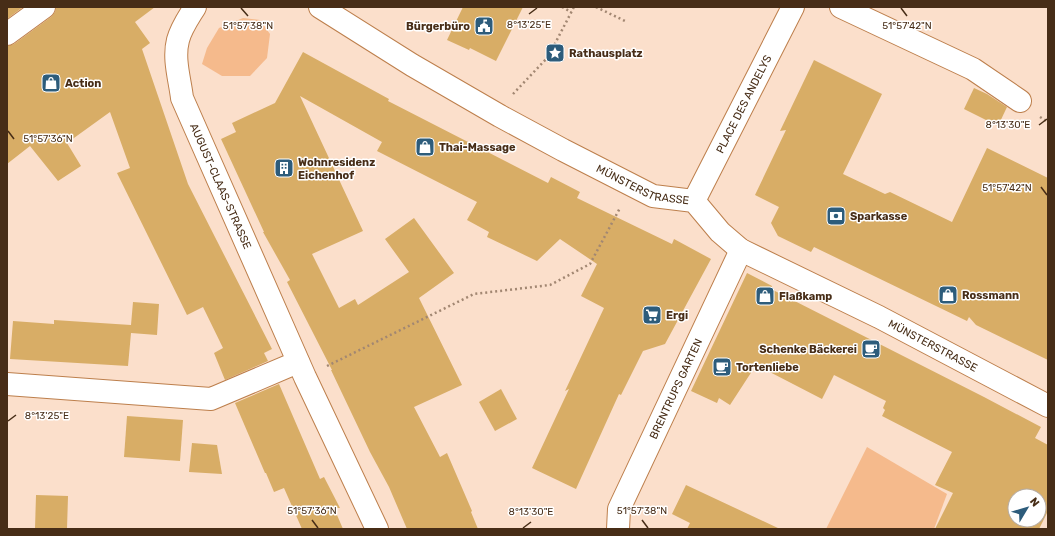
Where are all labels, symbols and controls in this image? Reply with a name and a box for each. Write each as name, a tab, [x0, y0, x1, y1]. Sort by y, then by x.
public building icon: Bürgerbüro	[473, 15, 495, 37]
text: 8°13'25"E	[507, 19, 551, 31]
text: 51°57'38"N	[223, 20, 273, 32]
place label: Bürgerbüro	[406, 20, 470, 33]
text: 51°57'42"N	[882, 20, 932, 32]
place icon: Rathausplatz	[544, 42, 566, 64]
place label: Rathausplatz	[569, 47, 643, 60]
street label: PLACE DES ANDELYS	[713, 53, 775, 156]
shop icon: Action	[40, 72, 62, 94]
place label: Action	[65, 77, 101, 90]
text: 8°13'30"E	[986, 119, 1030, 131]
street label: AUGUST-CLAAS-STRASSE	[187, 121, 254, 251]
text: 51°57'36"N	[23, 133, 73, 145]
shop icon: Thai-Massage	[414, 136, 436, 158]
place label: Thai-Massage	[439, 141, 516, 154]
place label: Wohnresidenz Eichenhof	[298, 156, 375, 182]
building icon: Wohnresidenz Eichenhof	[273, 157, 295, 179]
street label: MÜNSTERSTRASSE	[594, 162, 690, 207]
text: 51°57'42"N	[982, 182, 1032, 194]
bank icon: Sparkasse	[825, 205, 847, 227]
place label: Sparkasse	[850, 210, 908, 223]
shop icon: Rossmann	[937, 284, 959, 306]
shop icon: Flaßkamp	[754, 285, 776, 307]
place label: Rossmann	[962, 289, 1019, 302]
place label: Flaßkamp	[779, 290, 832, 303]
supermarket icon: Ergi	[641, 304, 663, 326]
place label: Ergi	[666, 309, 688, 322]
street label: MÜNSTERSTRASSE	[886, 317, 980, 375]
street label: BRENTRUPS GARTEN	[647, 337, 705, 441]
cafe icon: Schenke Bäckerei	[860, 338, 882, 360]
place label: Schenke Bäckerei	[759, 343, 857, 356]
cafe icon: Tortenliebe	[711, 356, 733, 378]
place label: Tortenliebe	[736, 361, 799, 374]
text: 8°13'25"E	[25, 410, 69, 422]
north arrow	[1007, 488, 1047, 528]
text: N	[1027, 495, 1042, 509]
text: 51°57'36"N	[287, 505, 337, 517]
text: 51°57'38"N	[617, 505, 667, 517]
text: 8°13'30"E	[509, 506, 553, 518]

